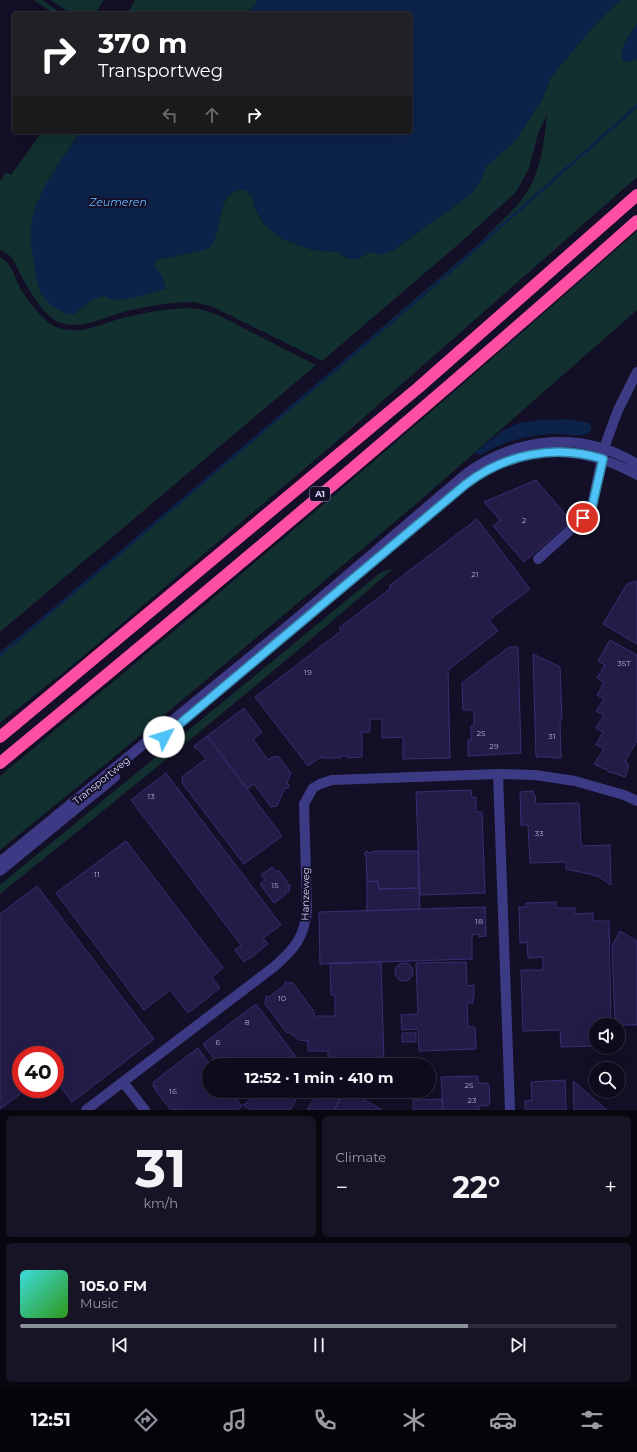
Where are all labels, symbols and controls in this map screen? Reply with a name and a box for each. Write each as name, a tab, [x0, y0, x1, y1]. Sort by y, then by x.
text: 370 m	[98, 26, 187, 60]
icon: right	[32, 28, 84, 80]
text: Transportweg	[98, 60, 223, 82]
icon: left	[159, 104, 181, 126]
icon: ahead	[201, 104, 223, 126]
icon: right	[243, 104, 265, 126]
water label: Zeumeren	[88, 195, 147, 209]
road number: A1	[310, 487, 330, 501]
pin	[566, 501, 600, 535]
icon: arrive	[572, 507, 594, 529]
house number: 2	[522, 515, 527, 525]
house number: 21	[471, 569, 479, 579]
house number: 35T	[617, 658, 631, 668]
house number: 19	[304, 667, 312, 677]
position arrow	[143, 716, 185, 758]
house number: 25	[476, 728, 486, 738]
house number: 31	[548, 731, 556, 741]
house number: 29	[489, 741, 499, 751]
street label: Transportweg	[70, 753, 132, 807]
house number: 13	[147, 791, 155, 801]
house number: 33	[535, 828, 544, 838]
street label: Hanzeweg	[299, 867, 312, 921]
house number: 11	[94, 869, 100, 879]
house number: 15	[271, 880, 279, 890]
house number: 18	[475, 916, 483, 926]
house number: 10	[278, 993, 286, 1003]
house number: 8	[244, 1017, 250, 1027]
map controls	[589, 1018, 625, 1098]
button: sound	[589, 1018, 625, 1054]
house number: 6	[216, 1037, 221, 1047]
speed limit sign: 40	[12, 1046, 64, 1098]
button: search	[589, 1062, 625, 1098]
text: 12:52 · 1 min · 410 m	[244, 1068, 394, 1087]
house number: 25	[464, 1080, 474, 1090]
house number: 16	[169, 1086, 177, 1096]
house number: 23	[467, 1095, 477, 1105]
text: 31	[135, 1137, 186, 1200]
text: Climate	[336, 1149, 386, 1165]
text: 22°	[452, 1169, 500, 1206]
text: −	[336, 1174, 348, 1201]
text: +	[604, 1174, 617, 1201]
text: km/h	[143, 1195, 178, 1211]
text: 105.0 FM	[80, 1276, 147, 1295]
text: Music	[80, 1295, 118, 1311]
icon: previous	[109, 1334, 131, 1356]
icon: pause	[308, 1334, 330, 1356]
icon: next	[507, 1334, 529, 1356]
icon: directions	[132, 1406, 160, 1434]
icon: music	[221, 1406, 249, 1434]
icon: phone	[311, 1406, 339, 1434]
icon: climate	[400, 1406, 428, 1434]
icon: car	[489, 1406, 517, 1434]
icon: filters	[578, 1406, 606, 1434]
text: 12:51	[31, 1409, 71, 1431]

